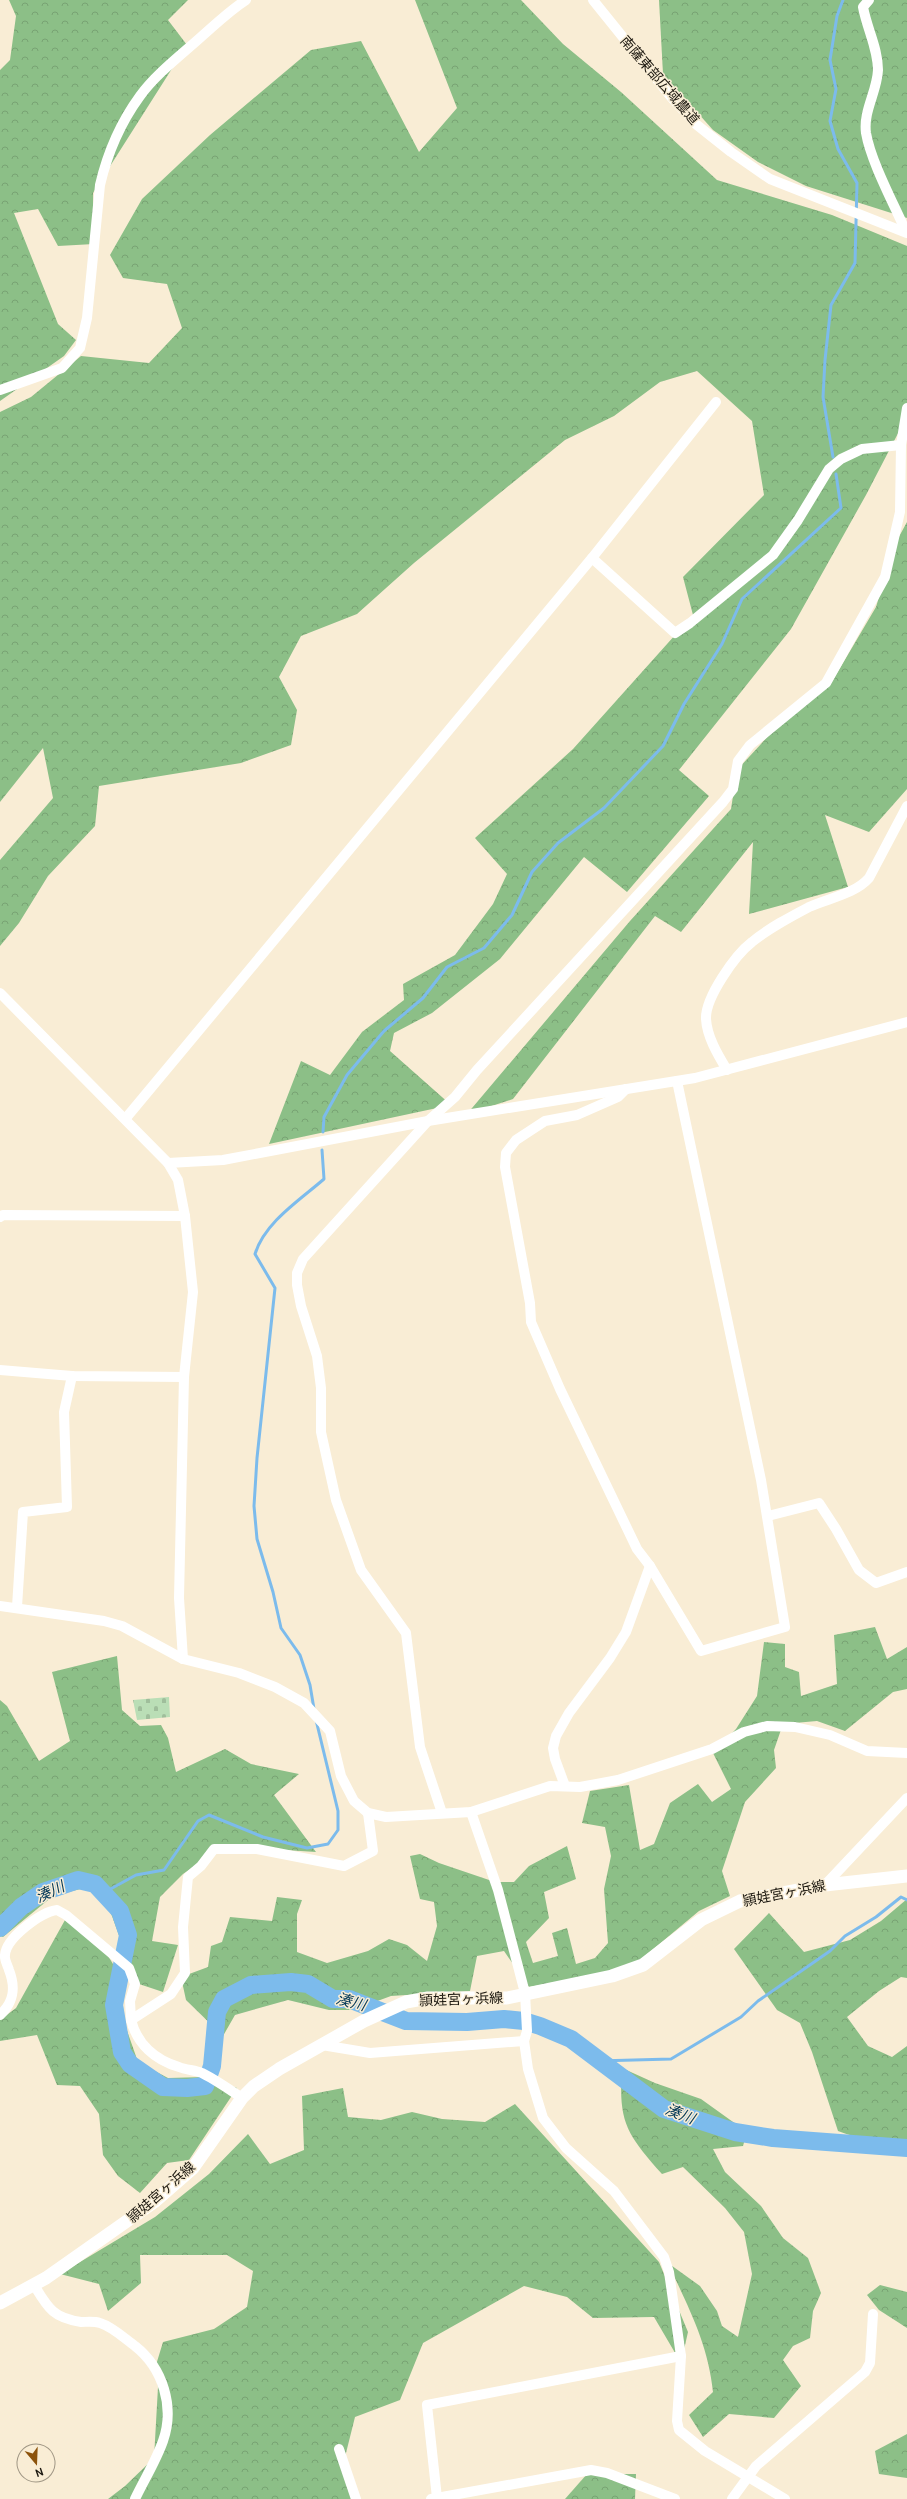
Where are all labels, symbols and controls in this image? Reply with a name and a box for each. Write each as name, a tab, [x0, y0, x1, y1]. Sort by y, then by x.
street label: 南薩東部広域農道	[616, 32, 704, 128]
street label: 頴娃宮ヶ浜線	[741, 1876, 827, 1910]
water label: 湊川	[33, 1877, 69, 1906]
water label: 湊川	[334, 1989, 370, 2015]
street label: 頴娃宮ヶ浜線	[419, 1989, 503, 2009]
water label: 湊川	[663, 2100, 699, 2128]
street label: 頴娃宮ヶ浜線	[123, 2158, 199, 2226]
north arrow	[16, 2443, 56, 2483]
text: N	[33, 2465, 45, 2480]

